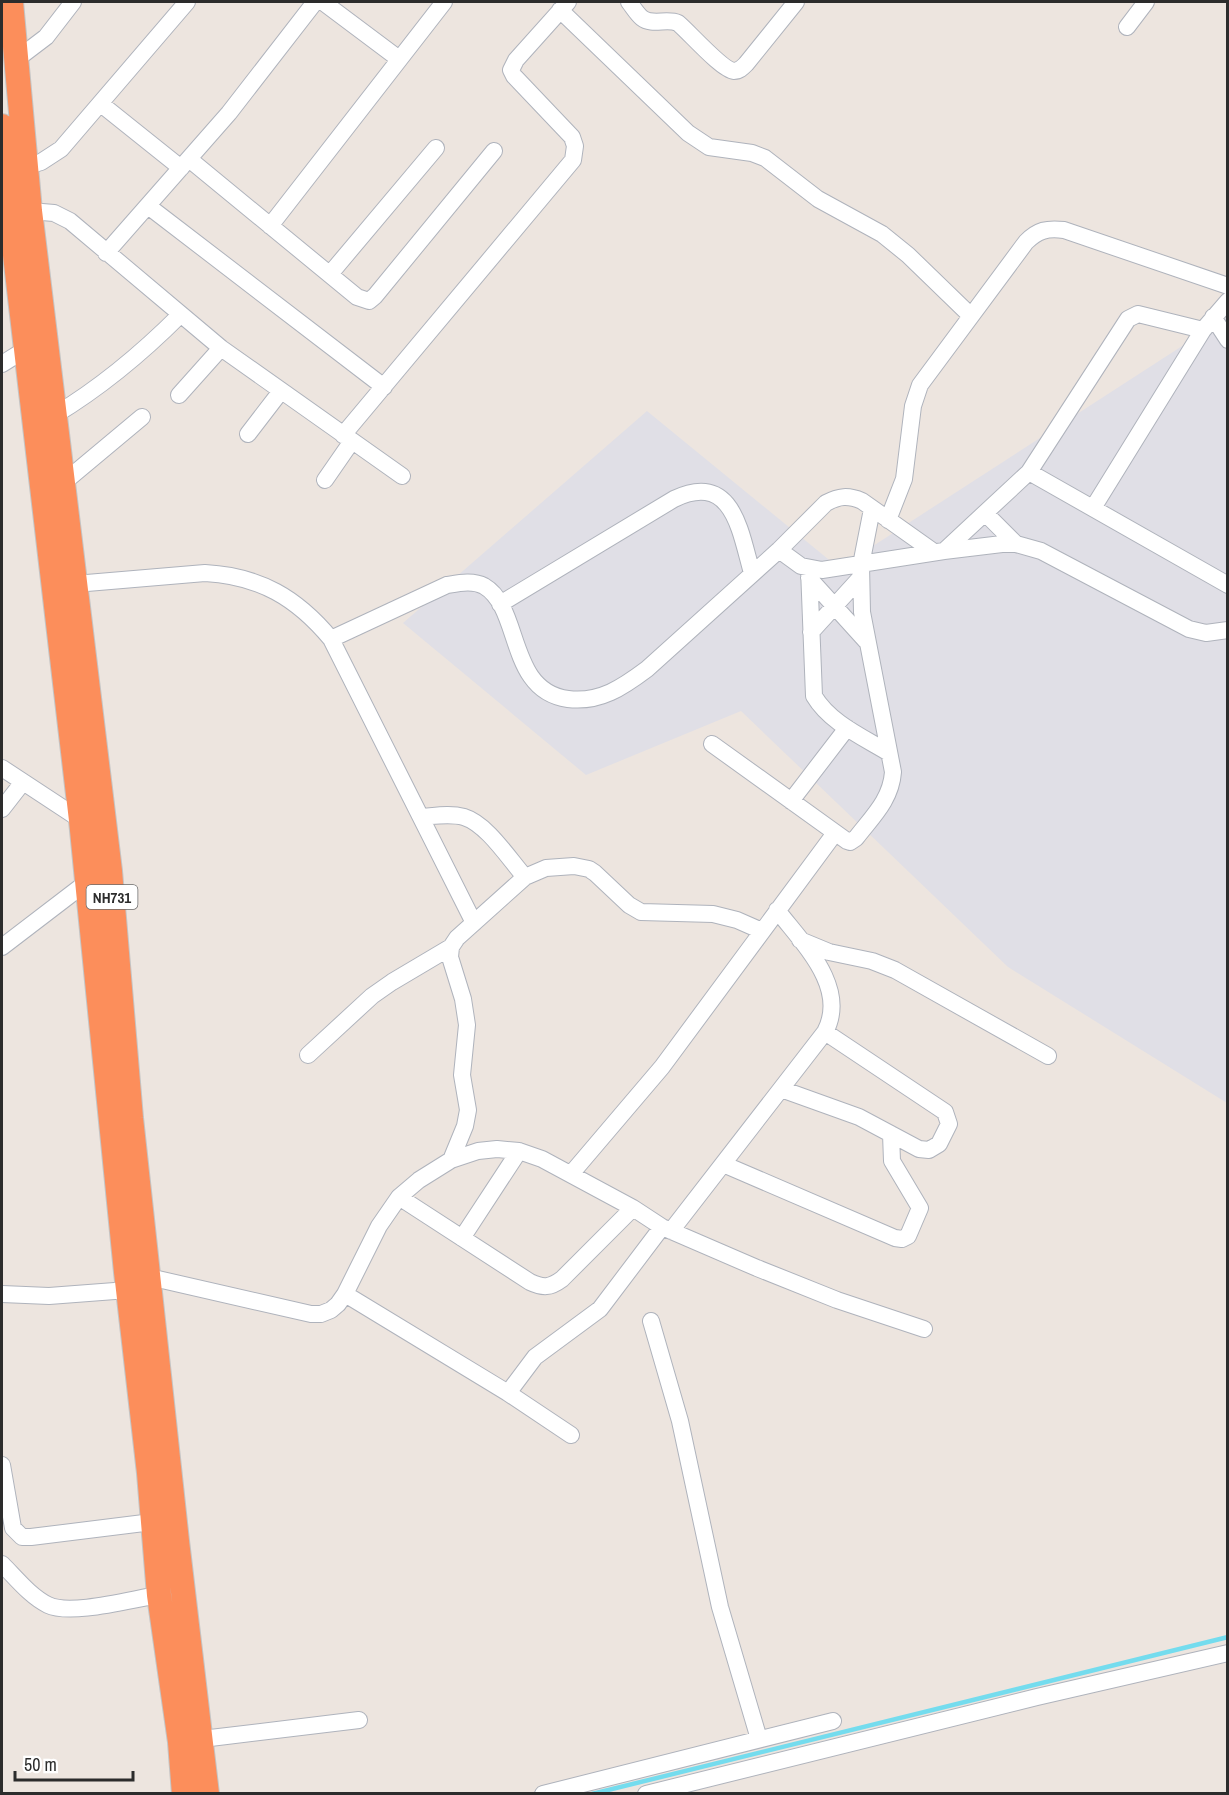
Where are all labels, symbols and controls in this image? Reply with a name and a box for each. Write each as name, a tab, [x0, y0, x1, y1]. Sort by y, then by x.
road number: NH731	[86, 885, 138, 909]
scale bar	[15, 1744, 134, 1782]
text: 50 m	[24, 1752, 57, 1777]

